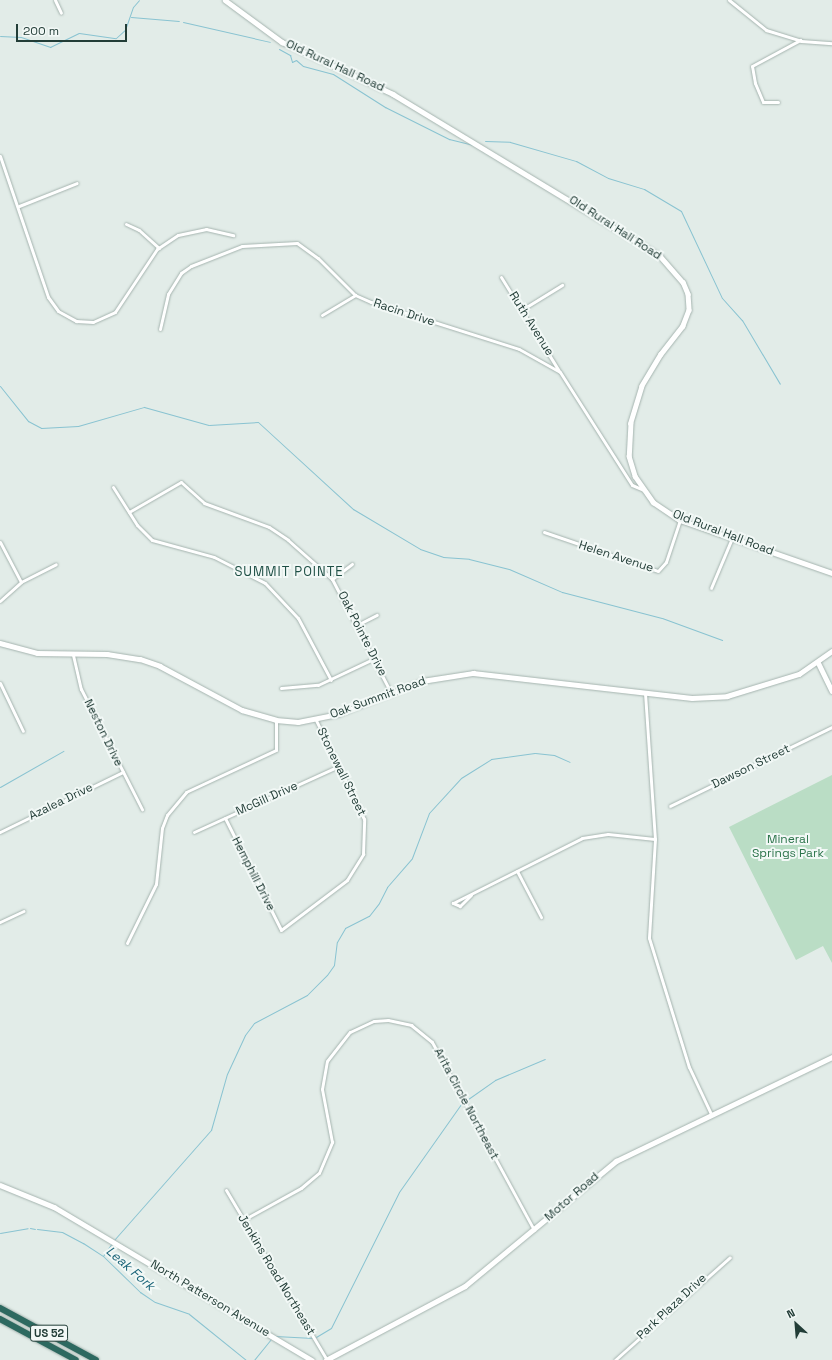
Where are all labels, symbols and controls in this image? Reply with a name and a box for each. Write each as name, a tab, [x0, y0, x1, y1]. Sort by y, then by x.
scale bar	[18, 16, 129, 42]
text: 200 m	[23, 23, 59, 39]
street label: Old Rural Hall Road	[283, 37, 387, 95]
street label: Old Rural Hall Road	[566, 193, 664, 263]
street label: Ruth Avenue	[505, 289, 557, 359]
street label: Racin Drive	[372, 296, 436, 330]
street label: Old Rural Hall Road	[670, 507, 776, 559]
street label: Helen Avenue	[577, 538, 655, 576]
district label: SUMMIT POINTE	[234, 564, 344, 580]
street label: Oak Pointe Drive	[334, 589, 390, 679]
street label: Oak Summit Road	[328, 674, 428, 722]
street label: Neston Drive	[80, 697, 126, 769]
street label: Stonewall Street	[313, 725, 369, 819]
street label: Dawson Street	[710, 742, 792, 792]
street label: McGill Drive	[234, 779, 300, 819]
street label: Azalea Drive	[27, 780, 95, 824]
park label: Mineral Springs Park	[752, 833, 824, 861]
street label: Hemphill Drive	[228, 835, 278, 913]
street label: Arita Circle Northeast	[430, 1046, 502, 1162]
street label: Motor Road	[542, 1169, 602, 1225]
street label: Jenkins Road Northeast	[234, 1212, 318, 1338]
water label: Leak Fork	[102, 1244, 158, 1294]
street label: North Patterson Avenue	[147, 1257, 273, 1341]
street label: Park Plaza Drive	[634, 1271, 710, 1343]
north arrow	[776, 1304, 816, 1344]
text: N	[784, 1305, 797, 1321]
road number: US 52	[30, 1324, 68, 1342]

